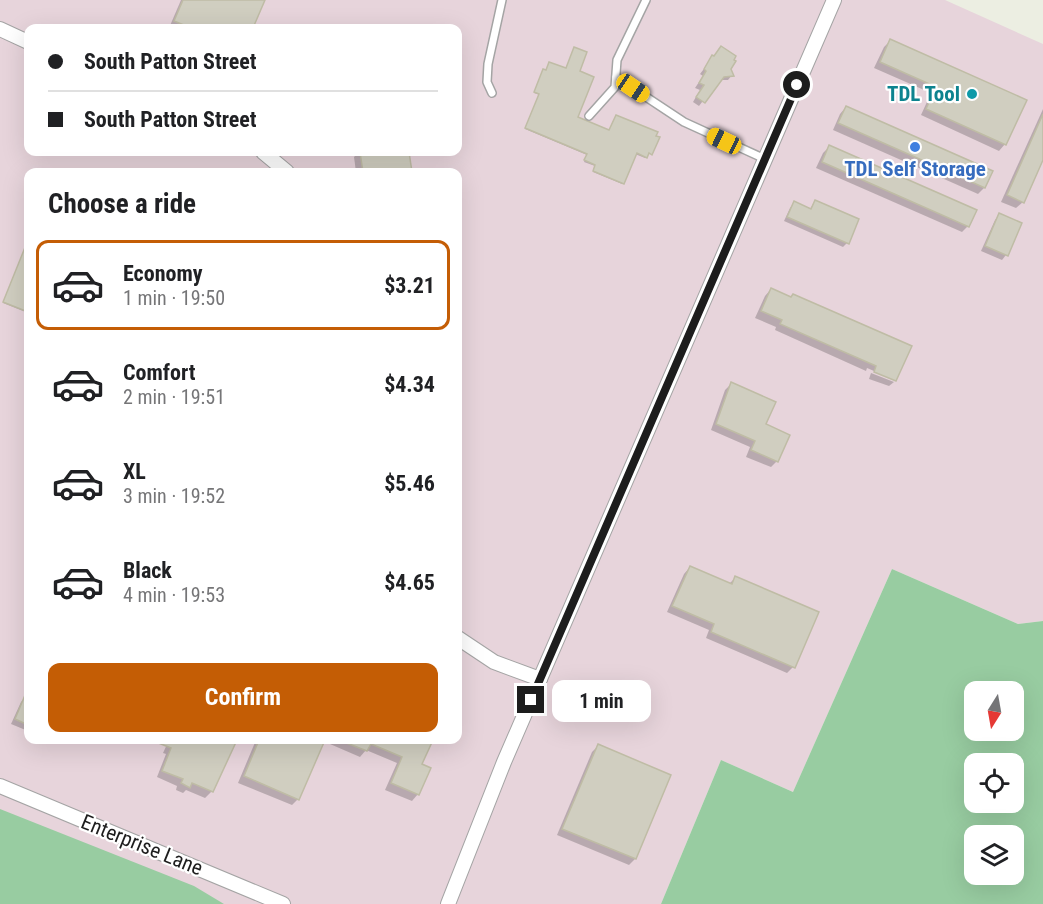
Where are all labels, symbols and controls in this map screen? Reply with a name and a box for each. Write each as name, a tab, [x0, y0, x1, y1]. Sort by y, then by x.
text: South Patton Street	[84, 49, 257, 74]
car	[613, 70, 653, 106]
route start	[783, 71, 810, 98]
place label: TDL Tool	[887, 82, 960, 106]
marker: TDL Tool	[965, 87, 979, 101]
text: South Patton Street	[84, 107, 257, 132]
car	[704, 125, 744, 157]
marker: TDL Self Storage	[908, 140, 922, 154]
place label: TDL Self Storage	[844, 157, 986, 181]
text: Choose a ride	[48, 188, 196, 220]
icon: car	[51, 258, 105, 312]
text: Economy	[123, 261, 203, 286]
text: $3.21	[384, 273, 435, 298]
text: 1 min · 19:50	[123, 286, 225, 310]
icon: car	[51, 357, 105, 411]
text: Comfort	[123, 360, 196, 385]
text: $4.34	[384, 372, 435, 397]
text: 2 min · 19:51	[123, 385, 225, 409]
icon: car	[51, 456, 105, 510]
text: XL	[123, 459, 146, 484]
text: $5.46	[384, 471, 435, 496]
text: 3 min · 19:52	[123, 484, 225, 508]
icon: car	[51, 555, 105, 609]
text: Black	[123, 558, 172, 583]
text: $4.65	[384, 570, 435, 595]
text: 4 min · 19:53	[123, 583, 225, 607]
button: Confirm	[48, 663, 438, 732]
callout: 1 min	[552, 679, 651, 721]
north arrow	[964, 681, 1024, 741]
map controls	[964, 681, 1024, 885]
route end	[517, 686, 544, 713]
text: 1 min	[579, 689, 624, 713]
button: locate	[964, 753, 1024, 813]
street label: Enterprise Lane	[78, 810, 206, 880]
button: layers	[964, 825, 1024, 885]

